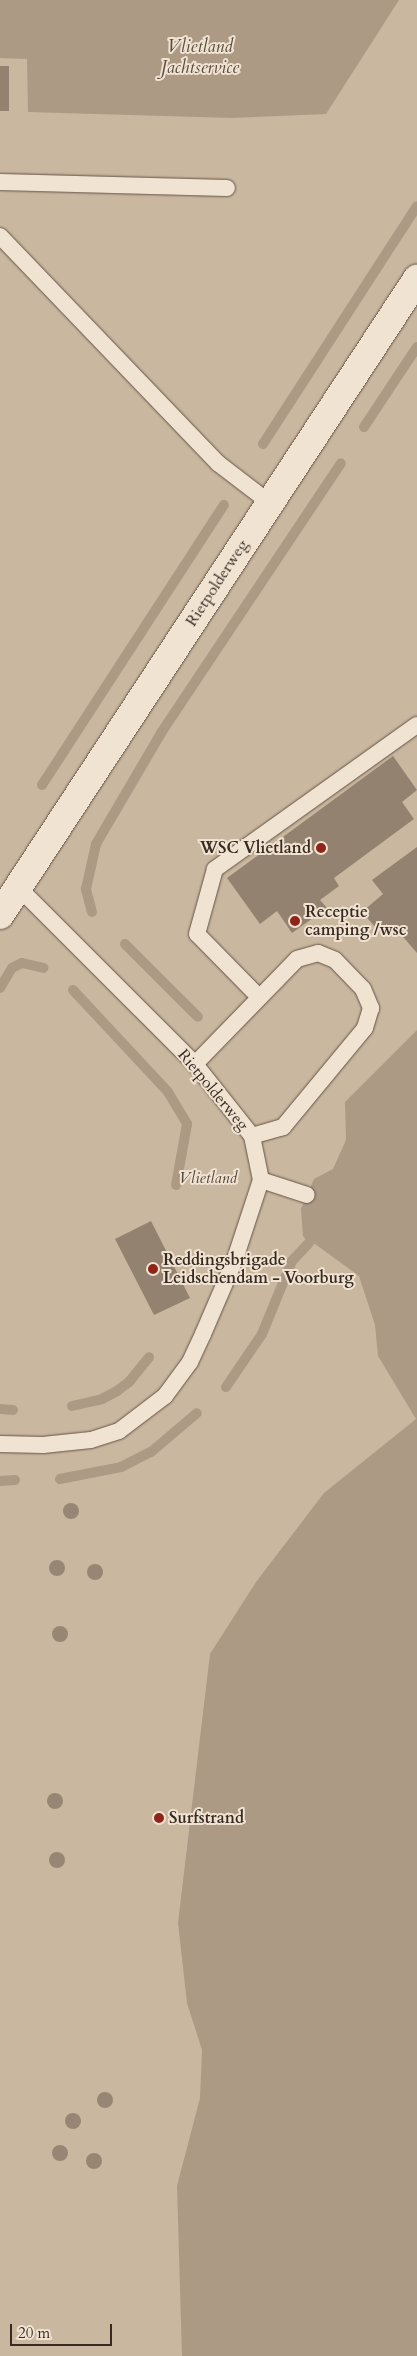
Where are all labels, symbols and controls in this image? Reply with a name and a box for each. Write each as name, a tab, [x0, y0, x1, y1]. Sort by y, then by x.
water label: Vlietland Jachtservice	[161, 37, 239, 80]
street label: Rietpolderweg	[182, 536, 252, 630]
place label: WSC Vlietland	[200, 838, 311, 858]
marker: WSC Vlietland	[315, 842, 327, 854]
place label: Receptie camping /wsc	[305, 902, 406, 940]
marker: Receptie camping /wsc	[289, 915, 301, 927]
street label: Rietpolderweg	[174, 1046, 252, 1134]
park label: Vlietland	[179, 1168, 237, 1188]
place label: Reddingsbrigade Leidschendam - Voorburg	[163, 1250, 354, 1288]
marker: Reddingsbrigade Leidschendam - Voorburg	[147, 1263, 159, 1275]
place label: Surfstrand	[169, 1808, 244, 1828]
marker: Surfstrand	[153, 1812, 165, 1824]
scale bar	[12, 2314, 115, 2346]
text: 20 m	[18, 2323, 50, 2343]

